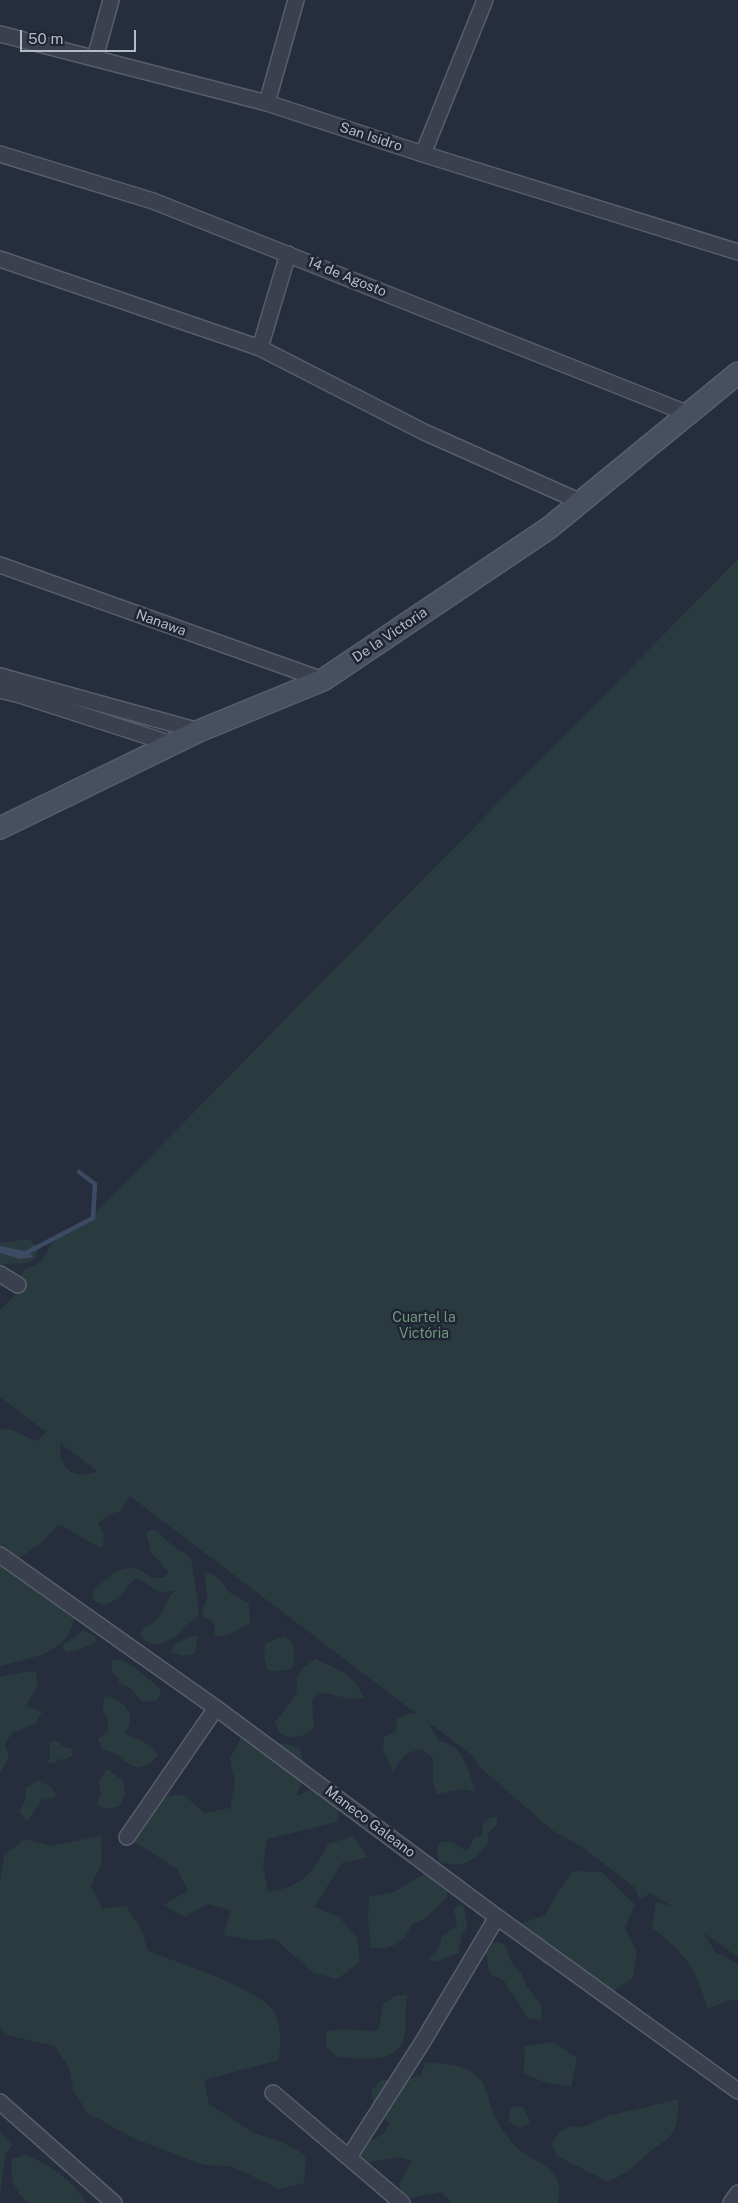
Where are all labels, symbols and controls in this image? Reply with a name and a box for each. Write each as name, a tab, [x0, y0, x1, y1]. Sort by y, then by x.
scale bar	[22, 20, 139, 52]
text: 50 m	[28, 30, 63, 47]
street label: San Isidro	[338, 119, 404, 155]
street label: 14 de Agosto	[305, 254, 389, 300]
street label: De la Victoria	[349, 604, 431, 666]
street label: Nanawa	[134, 606, 188, 640]
park label: Cuartel la Victória	[392, 1310, 456, 1342]
street label: Maneco Galeano	[322, 1783, 418, 1861]

